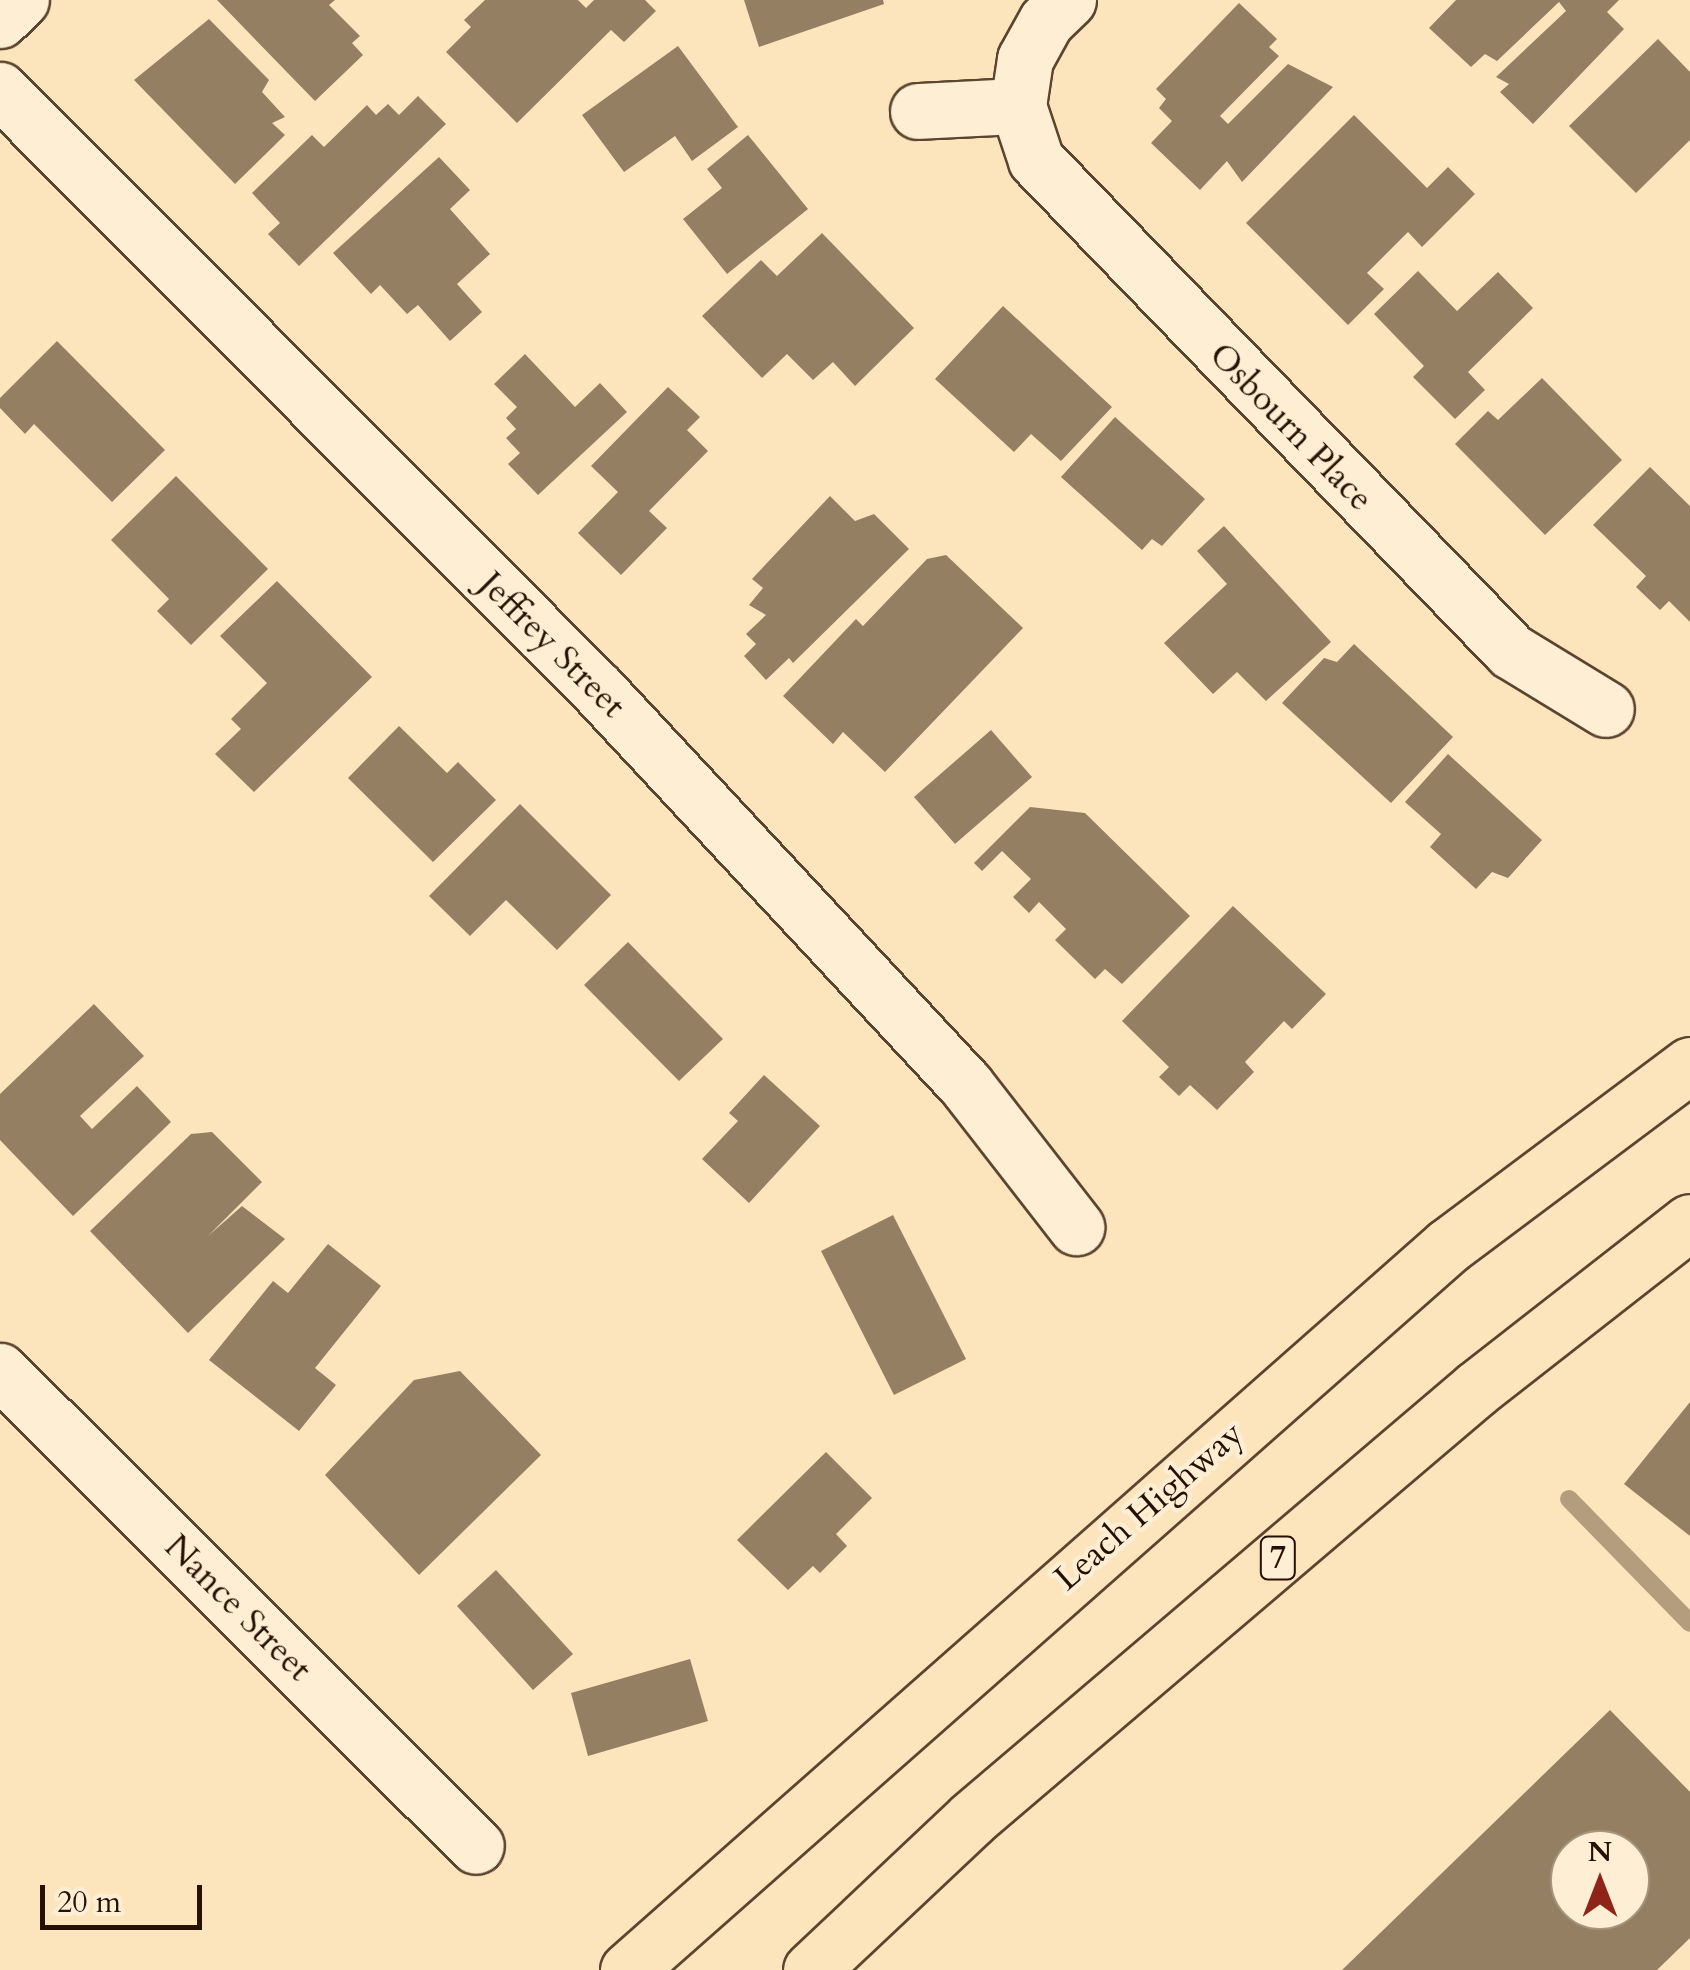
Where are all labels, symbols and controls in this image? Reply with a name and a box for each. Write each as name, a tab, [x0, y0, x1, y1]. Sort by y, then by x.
street label: Osbourn Place	[1200, 334, 1382, 520]
street label: Jeffrey Street	[470, 563, 634, 727]
street label: Leach Highway	[1046, 1413, 1252, 1599]
street label: Nance Street	[156, 1526, 320, 1690]
road number: 7	[1258, 1531, 1298, 1585]
north arrow	[1550, 1830, 1650, 1930]
text: N	[1588, 1833, 1612, 1871]
scale bar	[45, 1865, 208, 1927]
text: 20 m	[57, 1882, 121, 1923]

